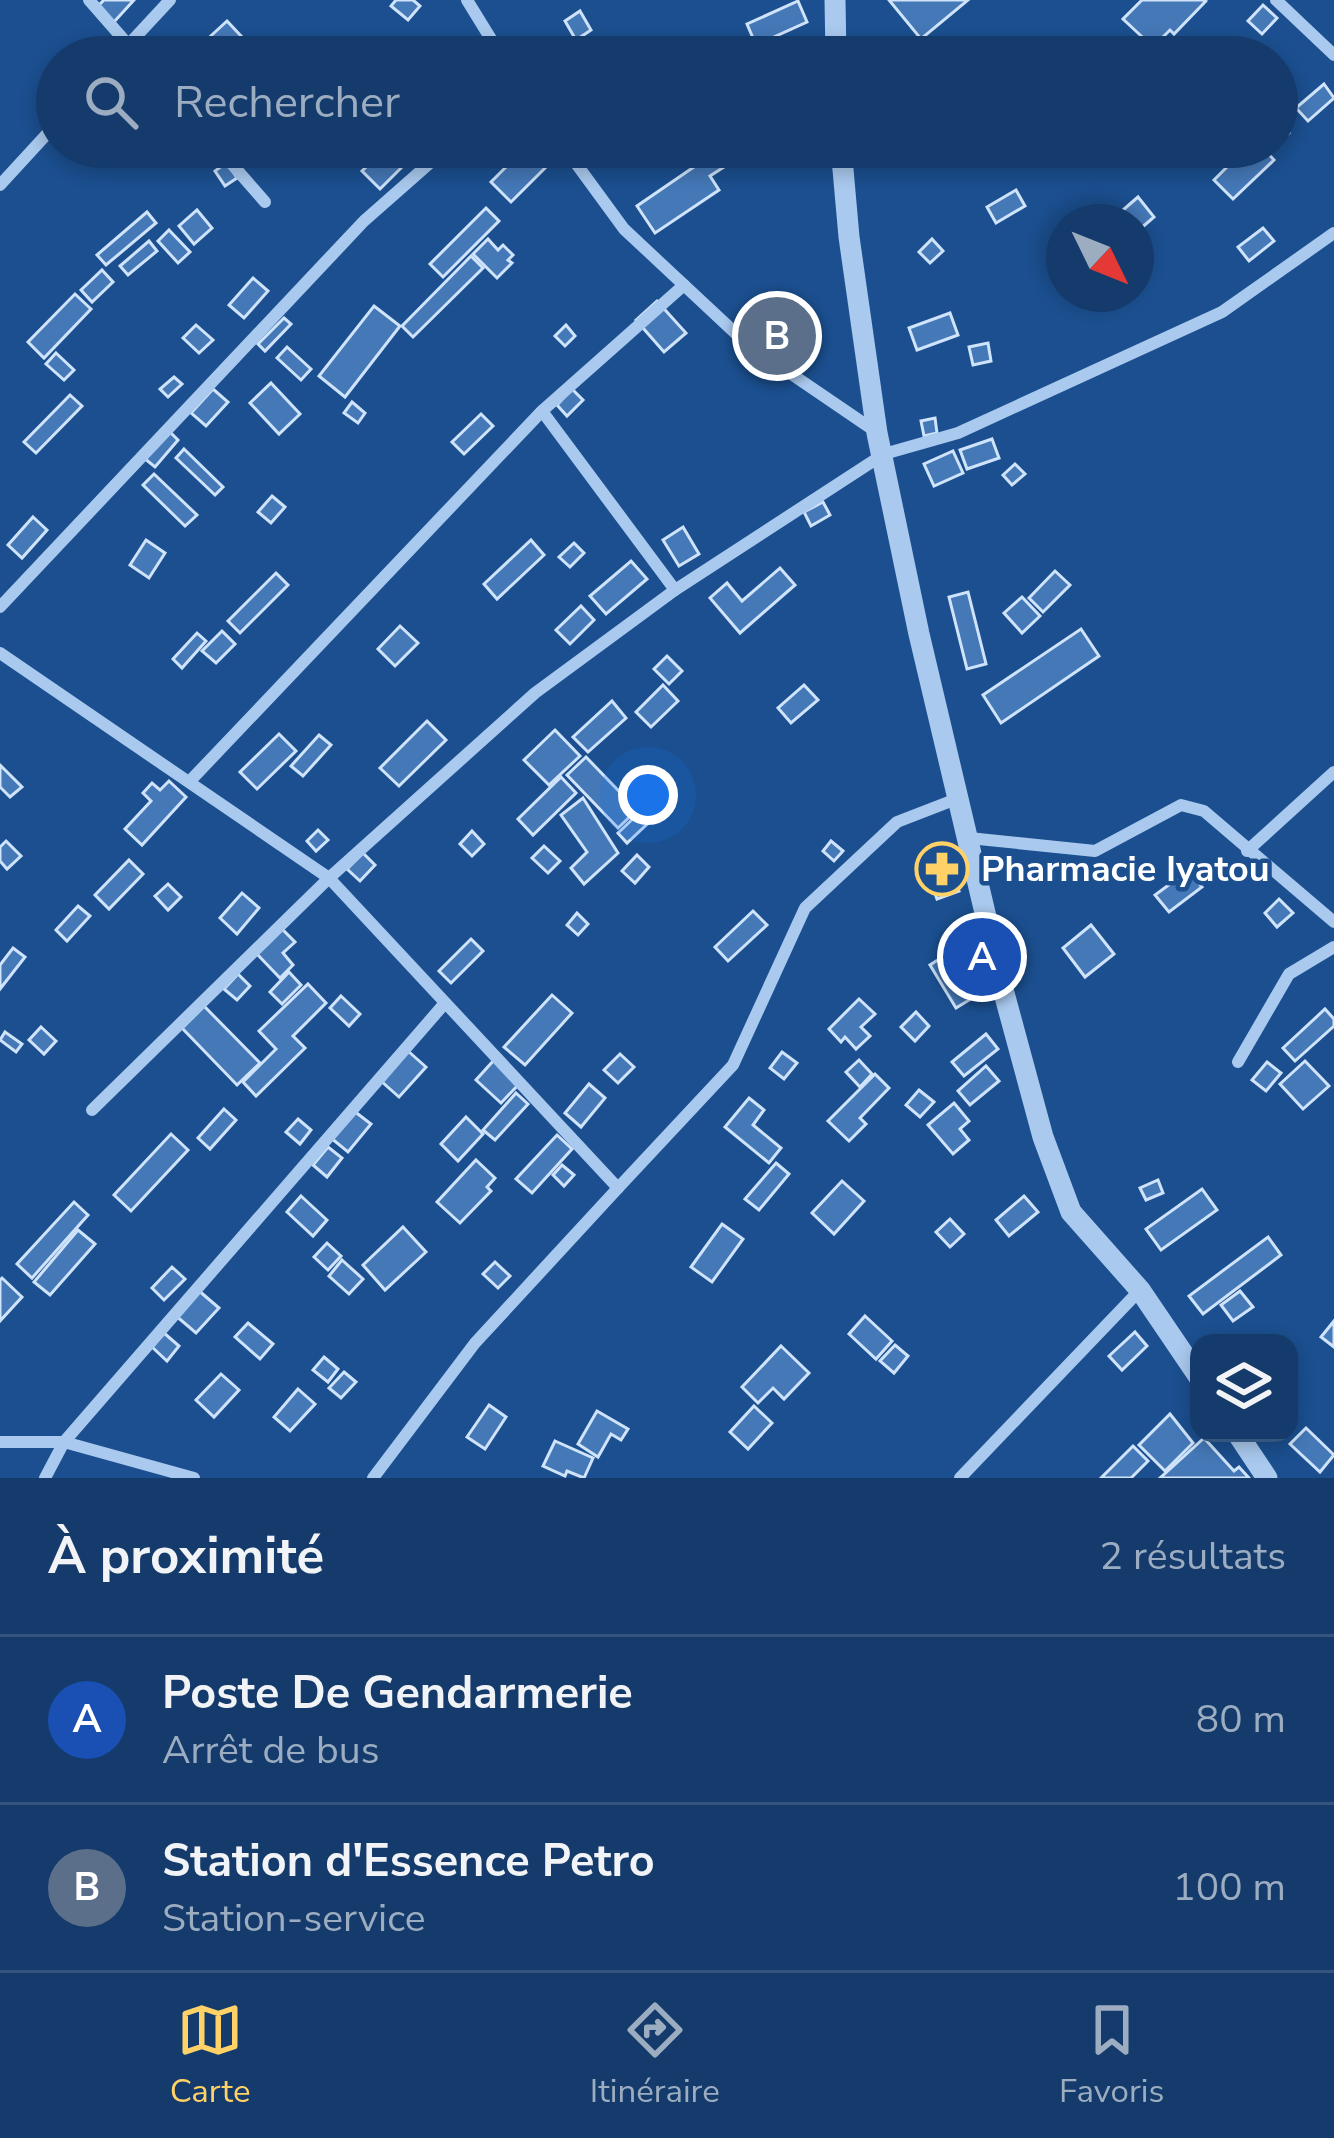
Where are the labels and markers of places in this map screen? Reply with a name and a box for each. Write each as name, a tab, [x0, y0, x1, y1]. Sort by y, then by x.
pin: B	[738, 291, 816, 381]
pharmacy icon: Pharmacie Iyatou	[914, 841, 970, 897]
place label: Pharmacie Iyatou	[981, 845, 1270, 894]
pin: A	[943, 912, 1021, 1002]

